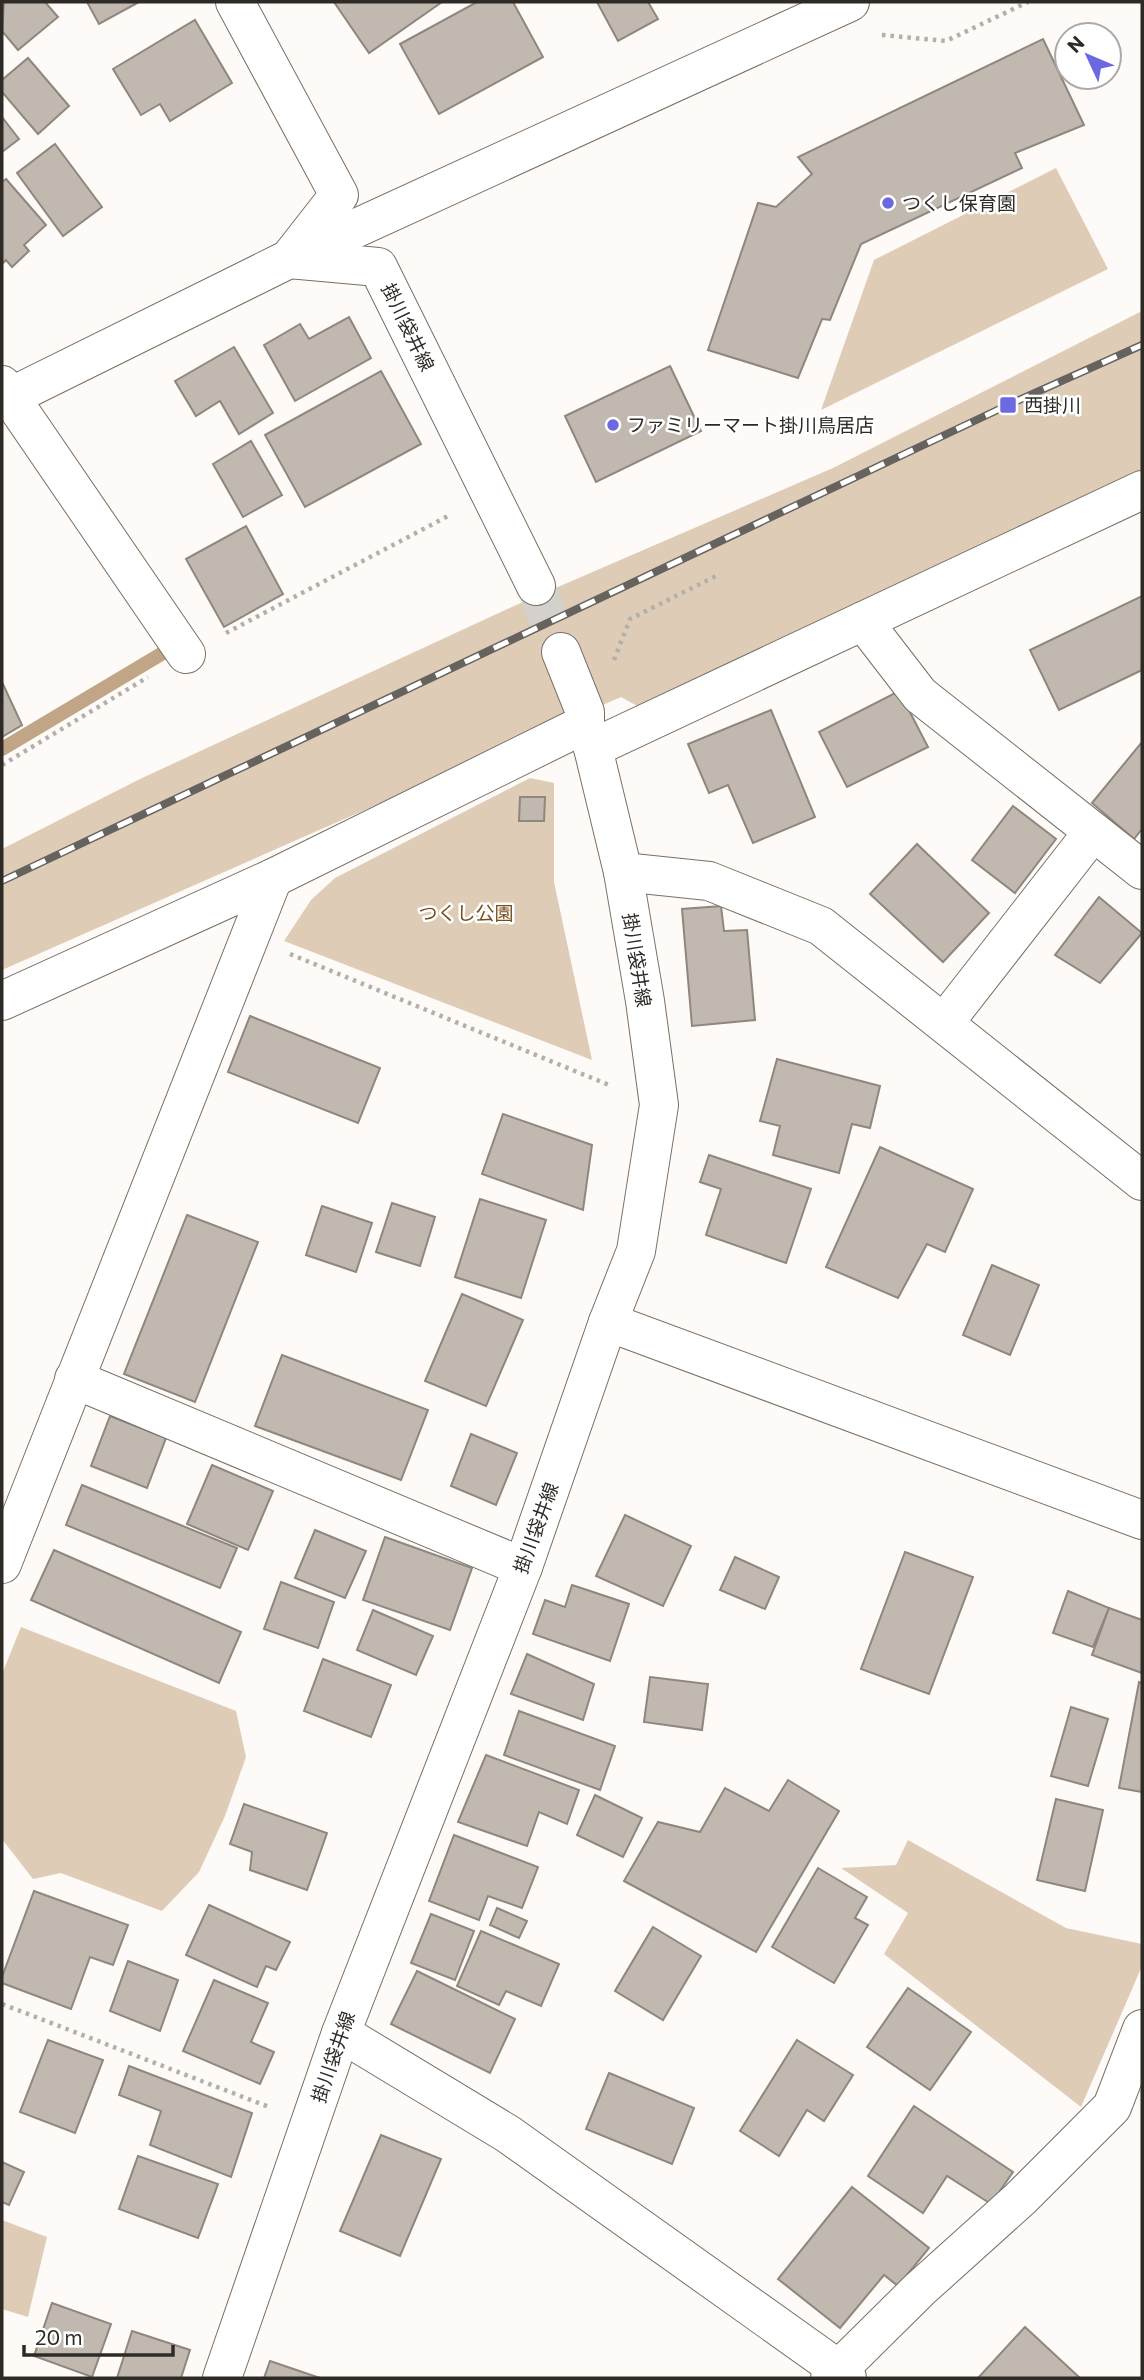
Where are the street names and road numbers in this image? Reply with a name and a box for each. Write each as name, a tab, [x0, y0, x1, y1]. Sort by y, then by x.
street label: 掛川袋井線	[377, 279, 440, 375]
street label: 掛川袋井線	[619, 911, 656, 1009]
street label: 掛川袋井線	[508, 1479, 563, 1576]
street label: 掛川袋井線	[306, 2008, 359, 2106]

